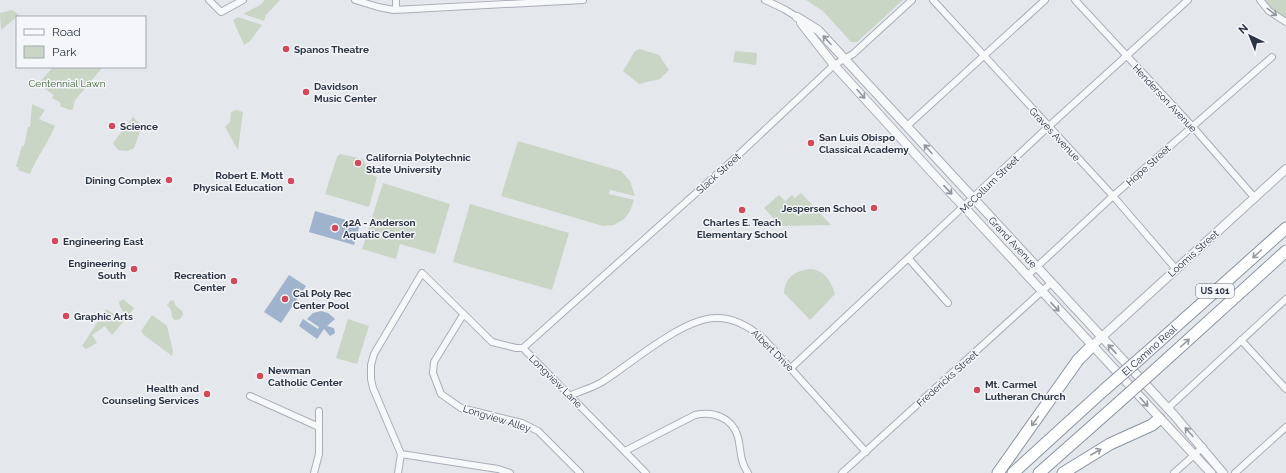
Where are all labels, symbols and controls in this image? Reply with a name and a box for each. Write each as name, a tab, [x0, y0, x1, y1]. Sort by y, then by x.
one-way arrow	[1266, 8, 1277, 17]
legend	[16, 16, 146, 68]
north arrow	[1230, 16, 1270, 56]
text: N	[1236, 21, 1251, 37]
text: Road	[52, 25, 81, 39]
one-way arrow	[822, 35, 831, 45]
marker: Spanos Theatre	[281, 44, 291, 54]
place label: Spanos Theatre	[294, 44, 369, 55]
text: Park	[52, 45, 77, 59]
street label: Henderson Avenue	[1130, 62, 1199, 135]
park label: Centennial Lawn	[29, 78, 106, 89]
place label: Davidson Music Center	[314, 81, 377, 104]
marker: Davidson Music Center	[301, 87, 311, 97]
one-way arrow	[856, 89, 865, 99]
street label: Graves Avenue	[1027, 105, 1082, 163]
marker: Science	[107, 121, 117, 131]
place label: Science	[120, 121, 158, 132]
place label: San Luis Obispo Classical Academy	[819, 132, 909, 155]
marker: San Luis Obispo Classical Academy	[806, 138, 816, 148]
street label: Hope Street	[1124, 142, 1173, 188]
one-way arrow	[923, 144, 933, 154]
street label: Slack Street	[694, 150, 743, 196]
place label: California Polytechnic State University	[366, 152, 471, 175]
street label: McCollum Street	[958, 153, 1022, 215]
marker: California Polytechnic State University	[353, 158, 363, 168]
place label: Robert E. Mott Physical Education	[193, 170, 283, 193]
place label: Dining Complex	[85, 175, 162, 186]
marker: Dining Complex	[164, 175, 174, 185]
marker: Robert E. Mott Physical Education	[286, 176, 296, 186]
one-way arrow	[944, 185, 953, 195]
place label: Jespersen School	[782, 203, 867, 214]
marker: Jespersen School	[869, 203, 879, 213]
marker: Charles E. Teach Elementary School	[737, 205, 747, 215]
street label: Grand Avenue	[986, 215, 1039, 270]
place label: 42A - Anderson Aquatic Center	[343, 217, 416, 240]
place label: Charles E. Teach Elementary School	[697, 217, 788, 240]
marker: 42A - Anderson Aquatic Center	[330, 223, 340, 233]
street label: Loomis Street	[1166, 227, 1221, 279]
marker: Engineering East	[50, 236, 60, 246]
place label: Engineering East	[63, 236, 144, 247]
one-way arrow	[1252, 249, 1262, 258]
place label: Engineering South	[68, 258, 126, 281]
marker: Engineering South	[129, 264, 139, 274]
place label: Recreation Center	[174, 270, 226, 293]
marker: Recreation Center	[229, 276, 239, 286]
road number: US 101	[1196, 284, 1234, 298]
place label: Cal Poly Rec Center Pool	[293, 288, 352, 311]
marker: Cal Poly Rec Center Pool	[280, 294, 290, 304]
one-way arrow	[1050, 302, 1060, 312]
marker: Graphic Arts	[61, 311, 71, 321]
place label: Graphic Arts	[74, 311, 133, 322]
street label: El Camino Real	[1120, 323, 1179, 378]
street label: Albert Drive	[749, 327, 796, 374]
one-way arrow	[1180, 338, 1190, 347]
one-way arrow	[1108, 345, 1117, 355]
street label: Fredericks Street	[915, 348, 981, 409]
street label: Longview Lane	[527, 353, 584, 410]
place label: Newman Catholic Center	[268, 365, 343, 388]
marker: Newman Catholic Center	[255, 371, 265, 381]
place label: Mt. Carmel Lutheran Church	[985, 379, 1065, 402]
place label: Health and Counseling Services	[102, 383, 200, 406]
marker: Mt. Carmel Lutheran Church	[972, 385, 982, 395]
marker: Health and Counseling Services	[202, 389, 212, 399]
one-way arrow	[1139, 397, 1148, 407]
street label: Longview Alley	[462, 403, 533, 434]
one-way arrow	[1031, 415, 1039, 426]
one-way arrow	[1185, 427, 1194, 437]
one-way arrow	[1090, 448, 1102, 456]

